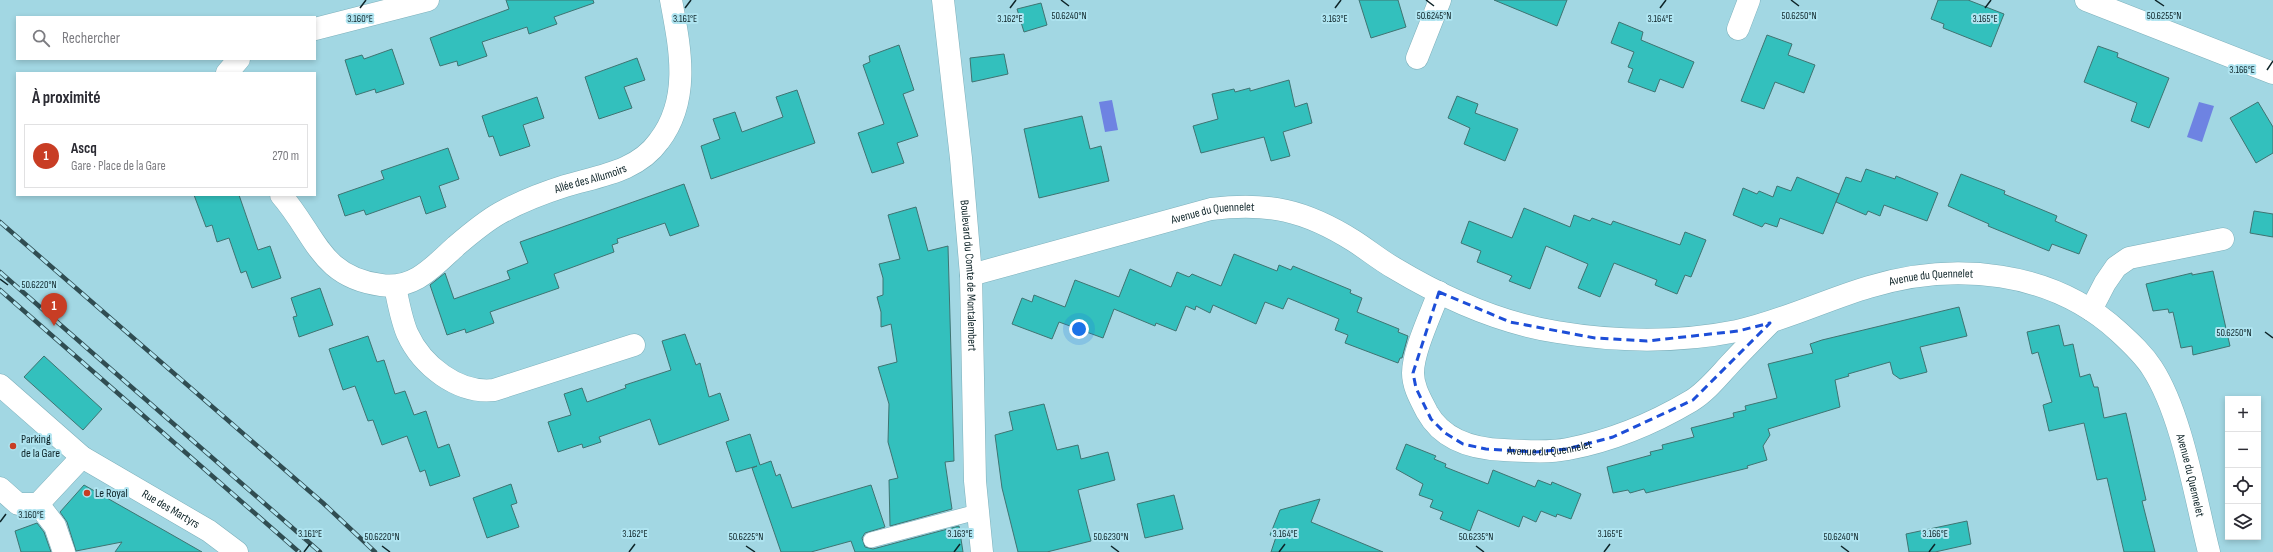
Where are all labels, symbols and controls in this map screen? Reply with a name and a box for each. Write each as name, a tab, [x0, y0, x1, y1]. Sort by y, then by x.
text: 50.6240°N	[1051, 10, 1087, 22]
text: 50.6245°N	[1417, 10, 1451, 22]
text: 50.6250°N	[1782, 10, 1816, 22]
text: 50.6255°N	[2147, 10, 2181, 22]
text: 3.160°E	[347, 13, 373, 25]
text: 3.161°E	[673, 13, 697, 25]
text: 3.162°E	[997, 13, 1023, 25]
text: 3.163°E	[1322, 13, 1348, 25]
text: 3.164°E	[1647, 13, 1673, 25]
text: 3.165°E	[1972, 13, 1998, 25]
search box	[16, 16, 316, 60]
icon: search	[30, 27, 52, 49]
text: Rechercher	[62, 29, 120, 48]
text: 3.166°E	[2229, 64, 2255, 76]
text: À proximité	[32, 88, 100, 108]
text: Ascq	[71, 139, 97, 158]
text: 1	[43, 148, 49, 164]
text: 270 m	[272, 148, 299, 164]
text: Gare · Place de la Gare	[71, 158, 166, 174]
street label: Allée des Allumoirs	[551, 161, 629, 197]
street label: Boulevard du Comte de Montalembert	[957, 199, 979, 352]
street label: Avenue du Quennelet	[1168, 200, 1255, 228]
street label: Avenue du Quennelet	[1887, 266, 1974, 290]
text: 50.6220°N	[21, 279, 57, 291]
pin: 1	[41, 293, 67, 326]
your location	[1069, 319, 1089, 339]
text: 50.6250°N	[2217, 327, 2251, 339]
map controls	[2225, 396, 2261, 540]
button: +	[2225, 396, 2261, 432]
street label: Avenue du Quennelet	[2172, 431, 2208, 519]
place label: Parking de la Gare	[21, 432, 60, 461]
button: −	[2225, 432, 2261, 468]
street label: Avenue du Quennelet	[1506, 437, 1594, 459]
marker: Parking de la Gare	[8, 441, 18, 451]
button: locate	[2225, 468, 2261, 504]
place label: Le Royal	[95, 486, 128, 501]
street label: Rue des Martyrs	[139, 486, 202, 532]
marker: Le Royal	[82, 488, 92, 498]
button: layers	[2225, 504, 2261, 540]
text: 3.160°E	[18, 509, 44, 521]
text: 3.161°E	[298, 528, 322, 540]
text: 3.162°E	[622, 528, 648, 540]
text: 3.163°E	[947, 528, 973, 540]
text: 3.164°E	[1272, 528, 1298, 540]
text: 3.165°E	[1597, 528, 1623, 540]
text: 3.166°E	[1922, 528, 1948, 540]
text: 50.6220°N	[364, 531, 400, 543]
text: 50.6225°N	[729, 531, 763, 543]
text: 50.6230°N	[1093, 531, 1129, 543]
text: 50.6235°N	[1459, 531, 1493, 543]
text: 50.6240°N	[1823, 531, 1859, 543]

